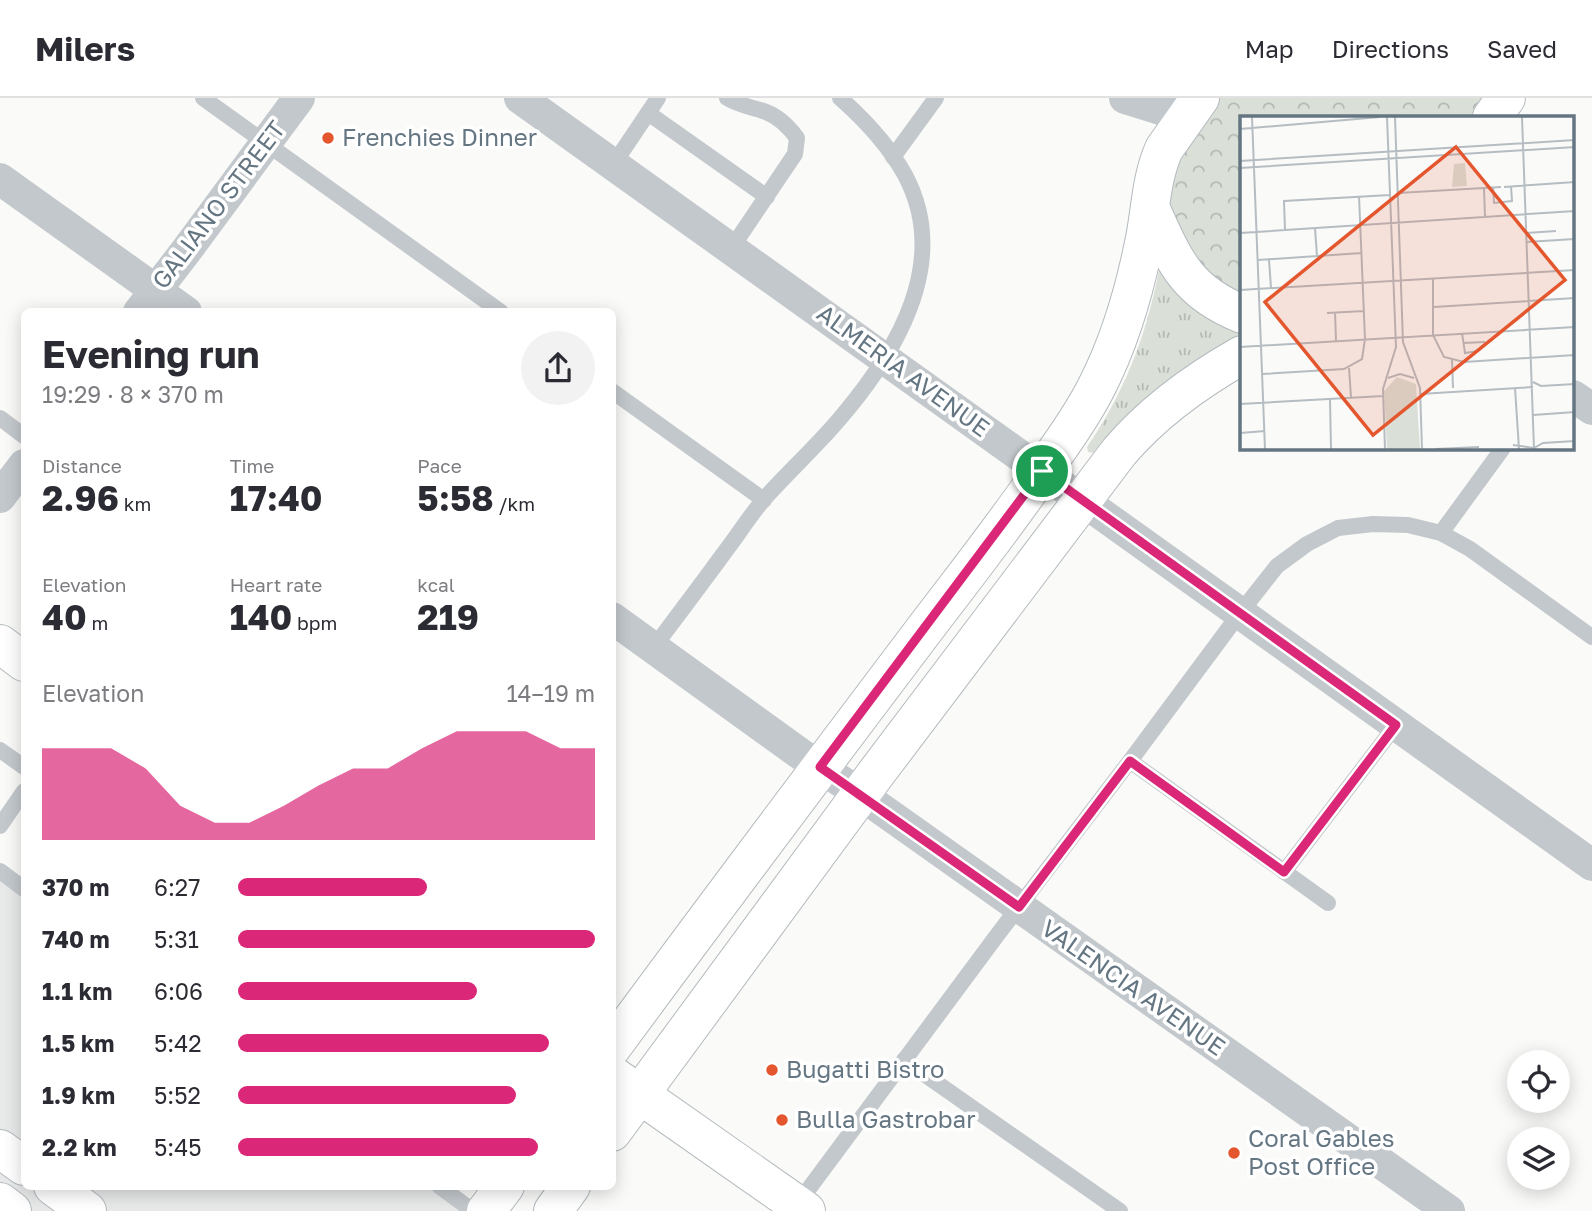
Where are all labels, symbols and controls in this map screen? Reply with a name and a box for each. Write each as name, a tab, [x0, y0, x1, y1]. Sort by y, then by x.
text: Milers	[35, 29, 135, 68]
text: Map	[1245, 34, 1294, 63]
text: Directions	[1332, 34, 1449, 63]
text: Saved	[1487, 34, 1557, 63]
street label: GALIANO STREET	[145, 114, 290, 294]
inset map	[1240, 116, 1574, 450]
place label: Frenchies Dinner	[342, 122, 537, 151]
marker: Frenchies Dinner	[320, 130, 336, 146]
street label: ALMERIA AVENUE	[812, 298, 996, 442]
text: Evening run	[42, 331, 260, 376]
button: share	[521, 331, 595, 405]
text: 19:29 · 8 × 370 m	[42, 380, 224, 408]
pin	[1012, 441, 1072, 501]
icon: arrive	[1023, 452, 1061, 490]
text: Distance	[42, 454, 122, 477]
text: Time	[230, 454, 274, 477]
text: Pace	[417, 454, 462, 477]
text: 2.96	[42, 477, 119, 519]
text: 17:40	[230, 477, 323, 519]
text: 5:58	[417, 477, 494, 519]
text: km	[119, 492, 151, 515]
text: /km	[494, 492, 535, 515]
text: Elevation	[42, 573, 127, 596]
text: Heart rate	[230, 573, 322, 596]
text: kcal	[417, 573, 455, 596]
text: 40	[42, 596, 87, 638]
text: 140	[230, 596, 292, 638]
text: 219	[417, 596, 479, 638]
text: m	[87, 611, 108, 634]
text: bpm	[292, 611, 337, 634]
text: Elevation	[42, 679, 144, 707]
text: 14–19 m	[506, 679, 595, 707]
text: 370 m	[42, 873, 109, 901]
text: 6:27	[154, 873, 200, 901]
street label: VALENCIA AVENUE	[1036, 913, 1231, 1061]
text: 740 m	[42, 925, 110, 953]
text: 5:31	[154, 925, 199, 953]
text: 1.1 km	[42, 977, 112, 1005]
text: 6:06	[154, 977, 203, 1005]
text: 1.5 km	[42, 1029, 114, 1057]
text: 5:42	[154, 1029, 202, 1057]
map controls	[1507, 1050, 1570, 1190]
button: locate	[1507, 1050, 1570, 1113]
place label: Bugatti Bistro	[786, 1054, 944, 1083]
marker: Bugatti Bistro	[764, 1062, 780, 1078]
text: 1.9 km	[42, 1081, 115, 1109]
text: 5:52	[154, 1081, 201, 1109]
place label: Bulla Gastrobar	[796, 1104, 976, 1133]
marker: Bulla Gastrobar	[774, 1112, 790, 1128]
place label: Coral Gables Post Office	[1248, 1123, 1394, 1180]
button: layers	[1507, 1127, 1570, 1190]
text: 2.2 km	[42, 1133, 117, 1161]
text: 5:45	[154, 1133, 202, 1161]
marker: Coral Gables Post Office	[1226, 1145, 1242, 1161]

